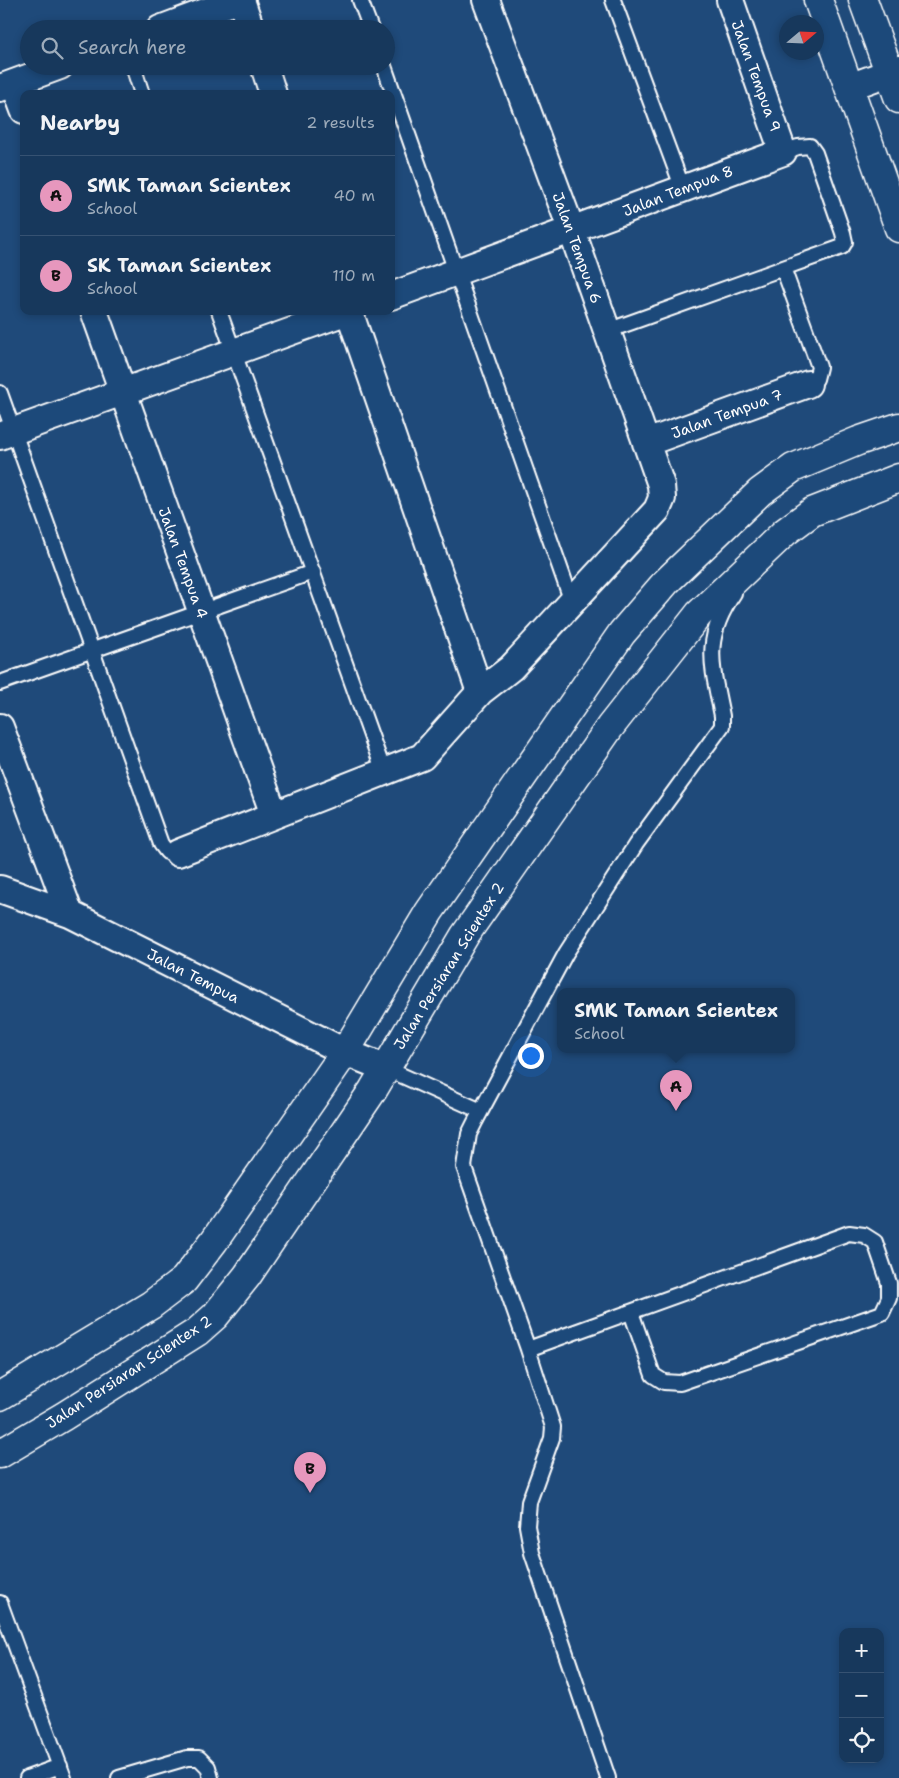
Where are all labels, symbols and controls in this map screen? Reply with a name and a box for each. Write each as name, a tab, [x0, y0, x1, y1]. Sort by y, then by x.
north arrow	[779, 15, 824, 60]
street label: Jalan Tempua 9	[727, 18, 785, 134]
search box	[20, 20, 395, 75]
icon: search	[38, 34, 66, 62]
text: Search here	[78, 35, 187, 60]
text: Nearby	[40, 109, 120, 137]
text: 2 results	[306, 112, 375, 133]
street label: Jalan Tempua 8	[620, 161, 736, 221]
text: SMK Taman Scientex	[87, 173, 291, 198]
text: A	[50, 185, 62, 206]
text: 40 m	[333, 185, 375, 206]
street label: Jalan Tempua 6	[548, 190, 606, 306]
text: School	[87, 198, 137, 219]
text: SK Taman Scientex	[87, 253, 271, 278]
text: B	[51, 265, 61, 286]
text: 110 m	[332, 265, 375, 286]
text: School	[87, 278, 137, 299]
street label: Jalan Tempua 7	[669, 385, 785, 443]
street label: Jalan Tempua 4	[154, 505, 212, 621]
street label: Jalan Persiaran Scientex 2	[389, 879, 509, 1053]
street label: Jalan Tempua	[143, 944, 243, 1008]
popup	[557, 988, 795, 1053]
text: SMK Taman Scientex	[574, 998, 778, 1023]
text: School	[574, 1023, 625, 1044]
your location	[518, 1043, 544, 1069]
pin: A	[660, 1070, 692, 1111]
street label: Jalan Persiaran Scientex 2	[42, 1311, 216, 1433]
pin: B	[294, 1452, 326, 1493]
map controls	[839, 1628, 884, 1763]
button: +	[839, 1628, 884, 1673]
button: −	[839, 1673, 884, 1718]
button: locate	[839, 1718, 884, 1763]

